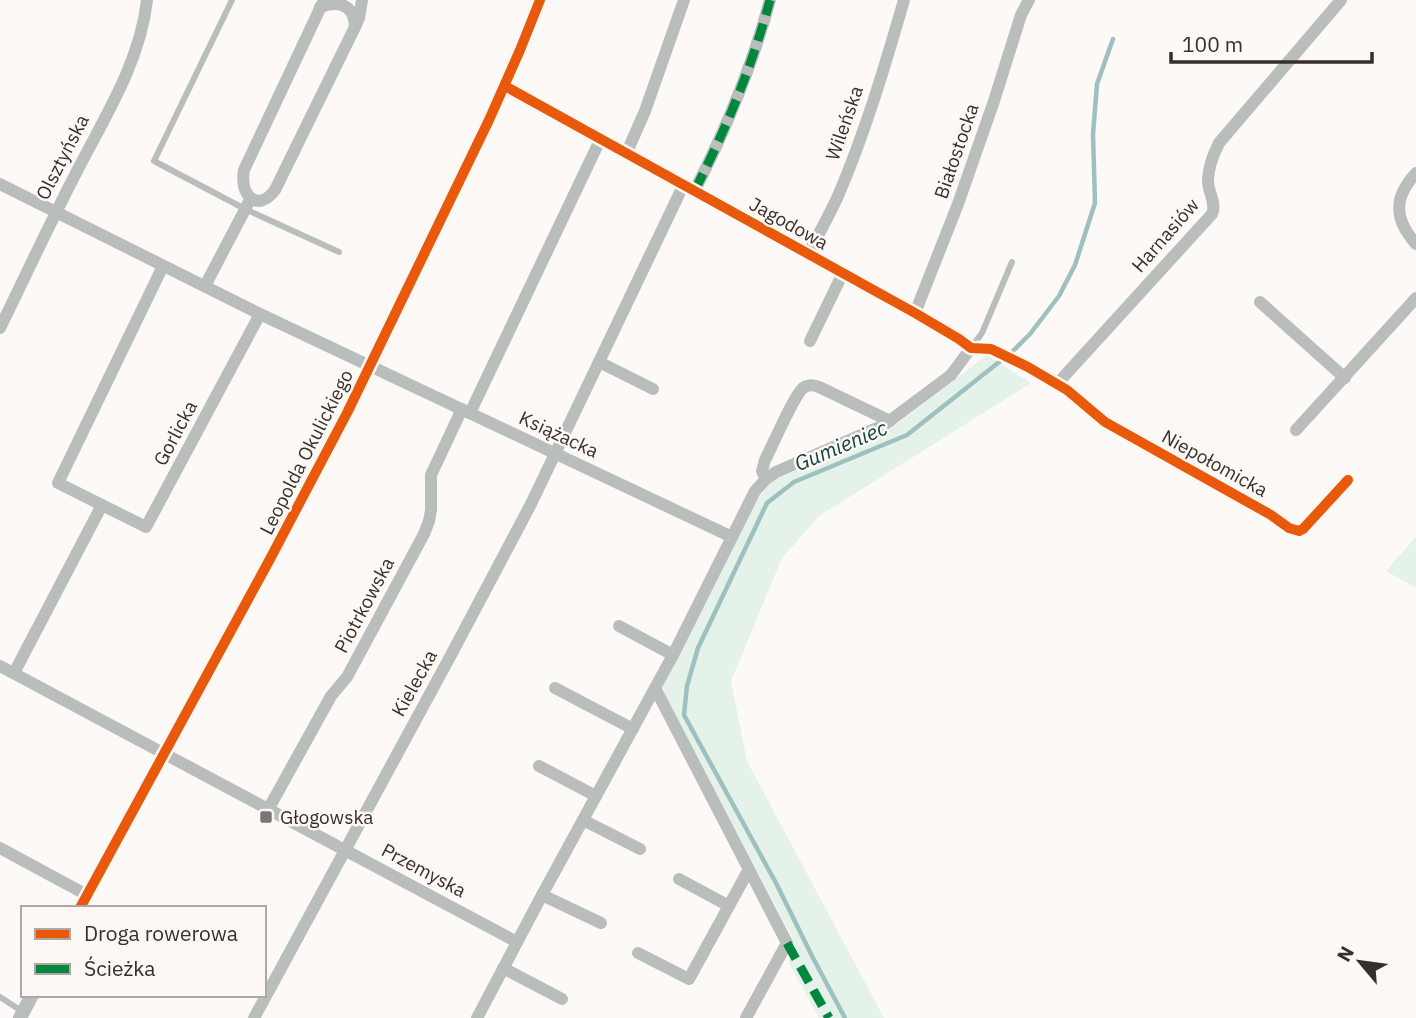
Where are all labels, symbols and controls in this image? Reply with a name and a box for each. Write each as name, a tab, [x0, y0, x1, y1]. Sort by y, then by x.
scale bar	[1171, 21, 1372, 65]
text: 100 m	[1182, 30, 1243, 58]
street label: Wileńska	[820, 83, 868, 163]
street label: Białostocka	[929, 100, 983, 202]
street label: Olsztyńska	[30, 110, 94, 204]
street label: Jagodowa	[745, 192, 833, 254]
street label: Harnasiów	[1126, 193, 1204, 277]
street label: Leopolda Okulickiego	[254, 365, 358, 539]
street label: Gorlicka	[148, 396, 202, 470]
street label: Książacka	[516, 405, 602, 463]
water label: Gumieniec	[790, 413, 891, 477]
street label: Niepołomicka	[1158, 424, 1272, 502]
street label: Piotrkowska	[329, 553, 399, 657]
street label: Kielecka	[386, 645, 442, 721]
place label: Głogowska	[280, 805, 373, 829]
marker: Głogowska	[258, 809, 274, 825]
street label: Przemyska	[378, 838, 470, 902]
legend	[21, 906, 266, 997]
text: Droga rowerowa	[84, 919, 238, 947]
north arrow	[1325, 927, 1395, 997]
text: N	[1331, 942, 1359, 966]
text: Ścieżka	[84, 954, 155, 982]

